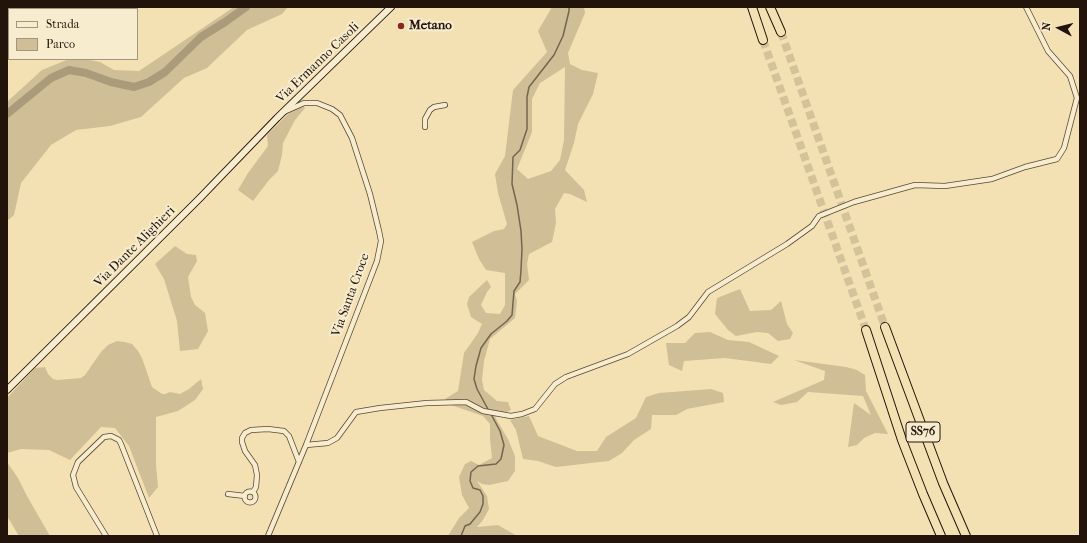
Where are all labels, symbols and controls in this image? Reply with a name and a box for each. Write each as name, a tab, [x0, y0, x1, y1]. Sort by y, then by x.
legend	[8, 8, 138, 60]
north arrow	[1039, 8, 1079, 48]
text: Strada	[46, 17, 79, 31]
place label: Metano	[409, 18, 452, 34]
street label: Via Ermanno Casoli	[273, 19, 363, 107]
marker: Metano	[396, 21, 406, 31]
text: N	[1040, 22, 1054, 31]
text: Parco	[46, 37, 75, 51]
street label: Via Dante Alighieri	[91, 203, 179, 291]
street label: Via Santa Croce	[329, 251, 373, 339]
road number: SS76	[906, 422, 940, 442]

